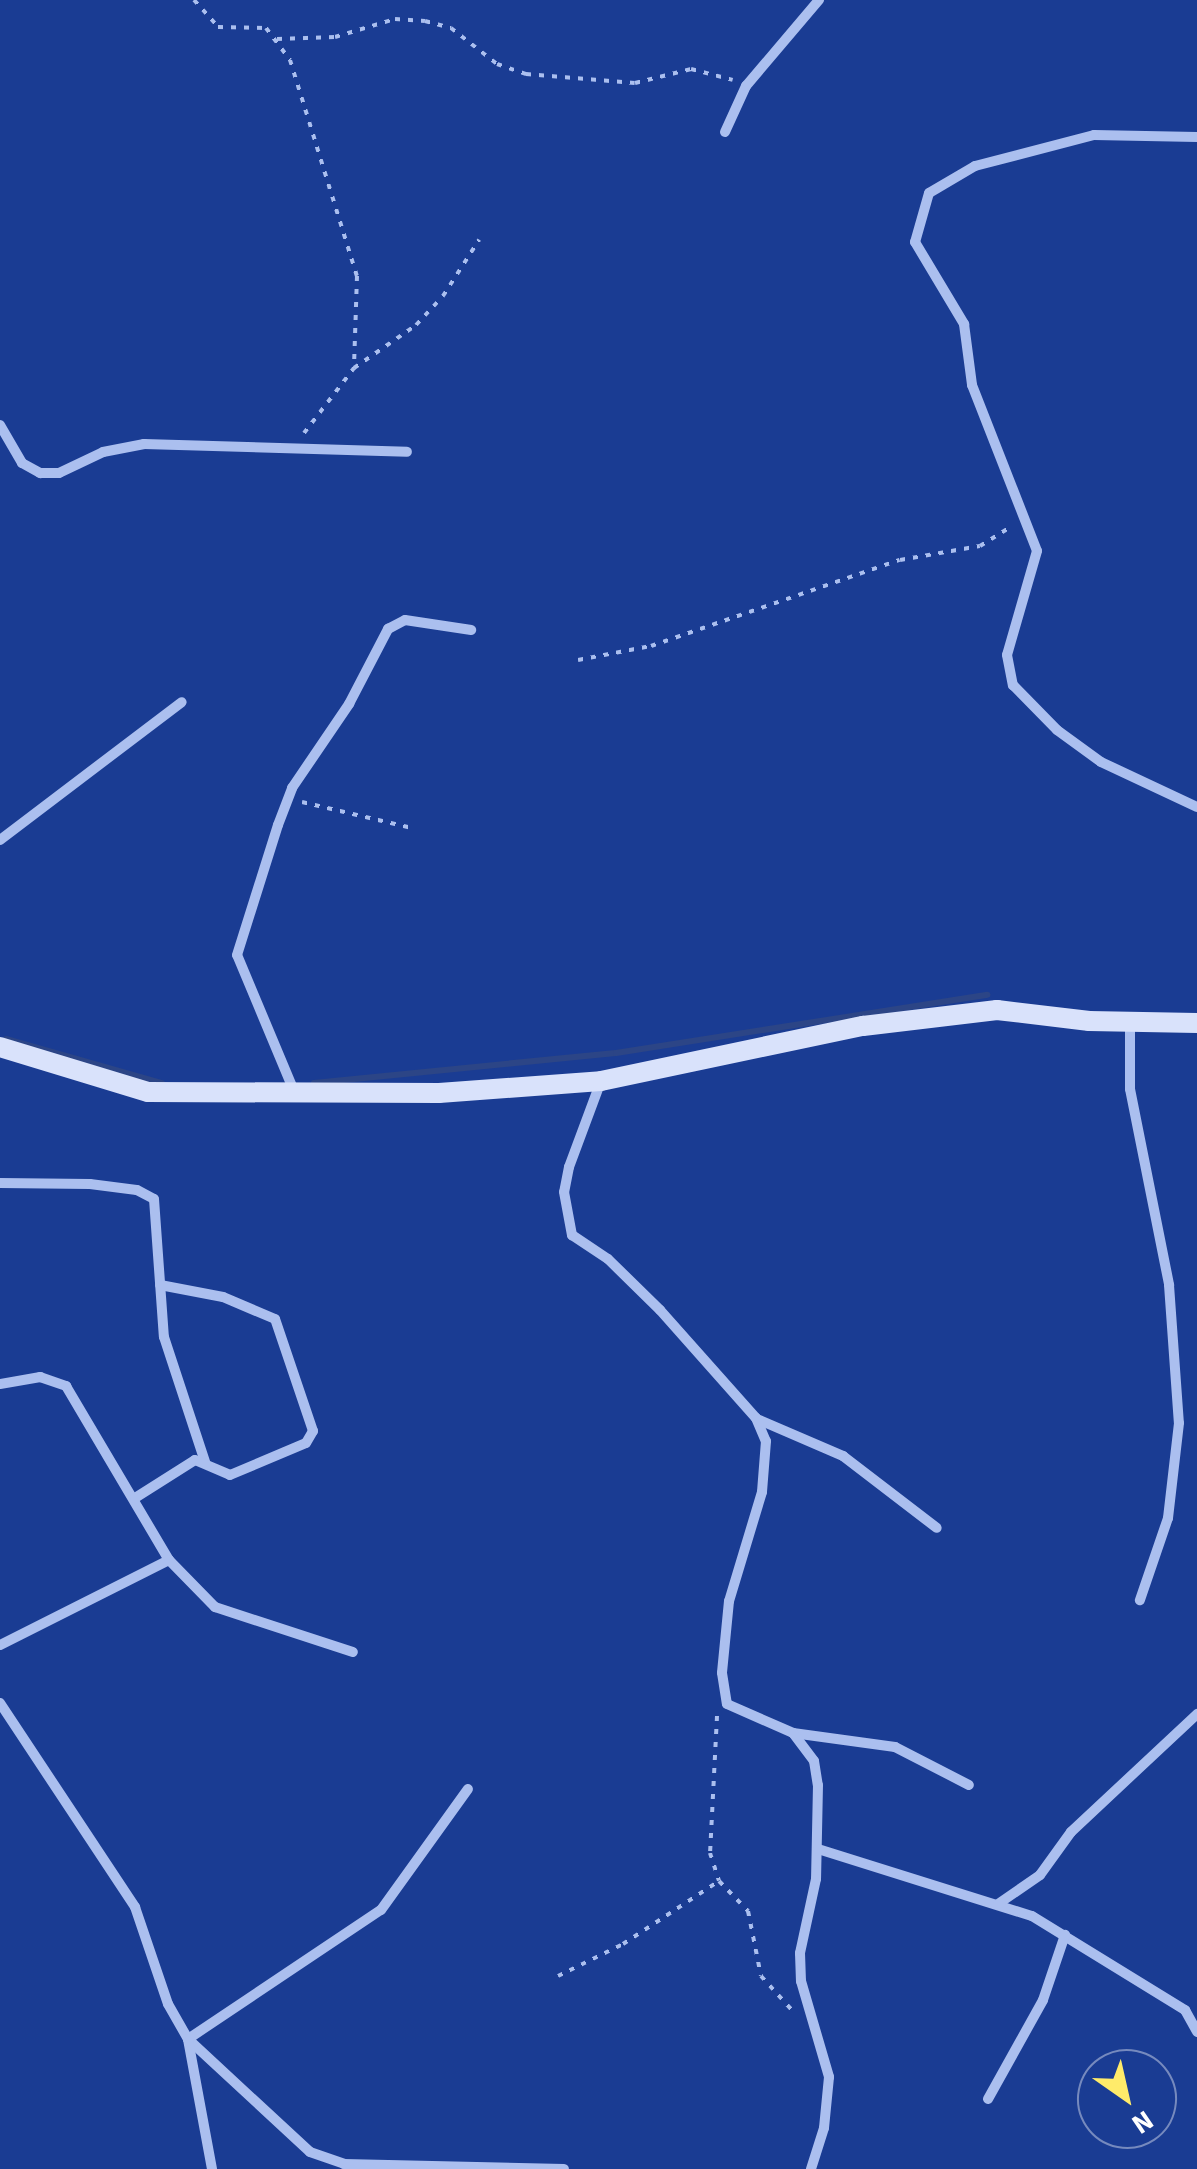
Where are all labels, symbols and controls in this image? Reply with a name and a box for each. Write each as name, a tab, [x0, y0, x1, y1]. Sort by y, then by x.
north arrow	[1077, 2049, 1177, 2149]
text: N	[1124, 2100, 1162, 2144]

